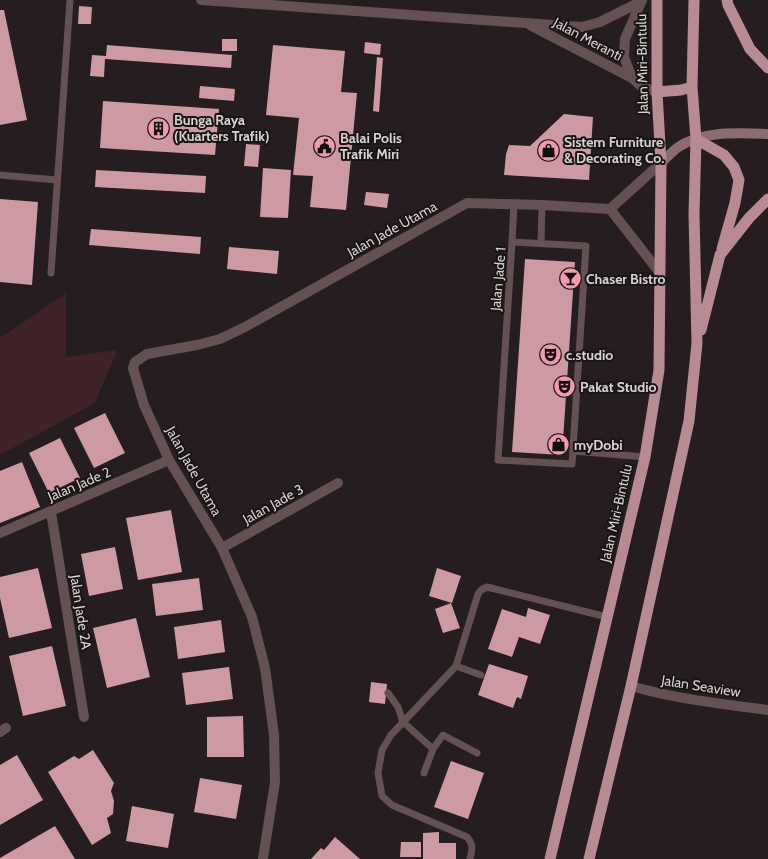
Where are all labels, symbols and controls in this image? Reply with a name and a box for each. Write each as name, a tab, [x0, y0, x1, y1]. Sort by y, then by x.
street label: Jalan Meranti	[549, 13, 626, 65]
street label: Jalan Miri-Bintulu	[632, 14, 652, 115]
place label: Bunga Raya (Kuarters Trafik)	[174, 111, 270, 145]
building icon: Bunga Raya (Kuarters Trafik)	[146, 115, 172, 141]
place label: Balai Polis Trafik Miri	[340, 129, 402, 163]
public building icon: Balai Polis Trafik Miri	[311, 133, 337, 159]
place label: Sistem Furniture & Decorating Co.	[564, 133, 664, 167]
shop icon: Sistem Furniture & Decorating Co.	[536, 137, 562, 163]
street label: Jalan Jade Utama	[343, 197, 440, 262]
street label: Jalan Jade 1	[486, 246, 510, 313]
bar icon: Chaser Bistro	[558, 266, 584, 292]
place label: Chaser Bistro	[586, 270, 665, 288]
theatre icon: c.studio	[537, 342, 563, 368]
place label: c.studio	[566, 346, 613, 364]
theatre icon: Pakat Studio	[551, 374, 577, 400]
place label: Pakat Studio	[580, 378, 657, 396]
street label: Jalan Jade Utama	[161, 422, 226, 519]
shop icon: myDobi	[546, 432, 572, 458]
place label: myDobi	[574, 436, 623, 454]
street label: Jalan Miri-Bintulu	[596, 462, 636, 565]
street label: Jalan Jade 2	[44, 463, 113, 506]
street label: Jalan Jade 3	[238, 480, 307, 529]
street label: Jalan Jade 2A	[66, 572, 96, 651]
street label: Jalan Seaview	[659, 671, 742, 701]

